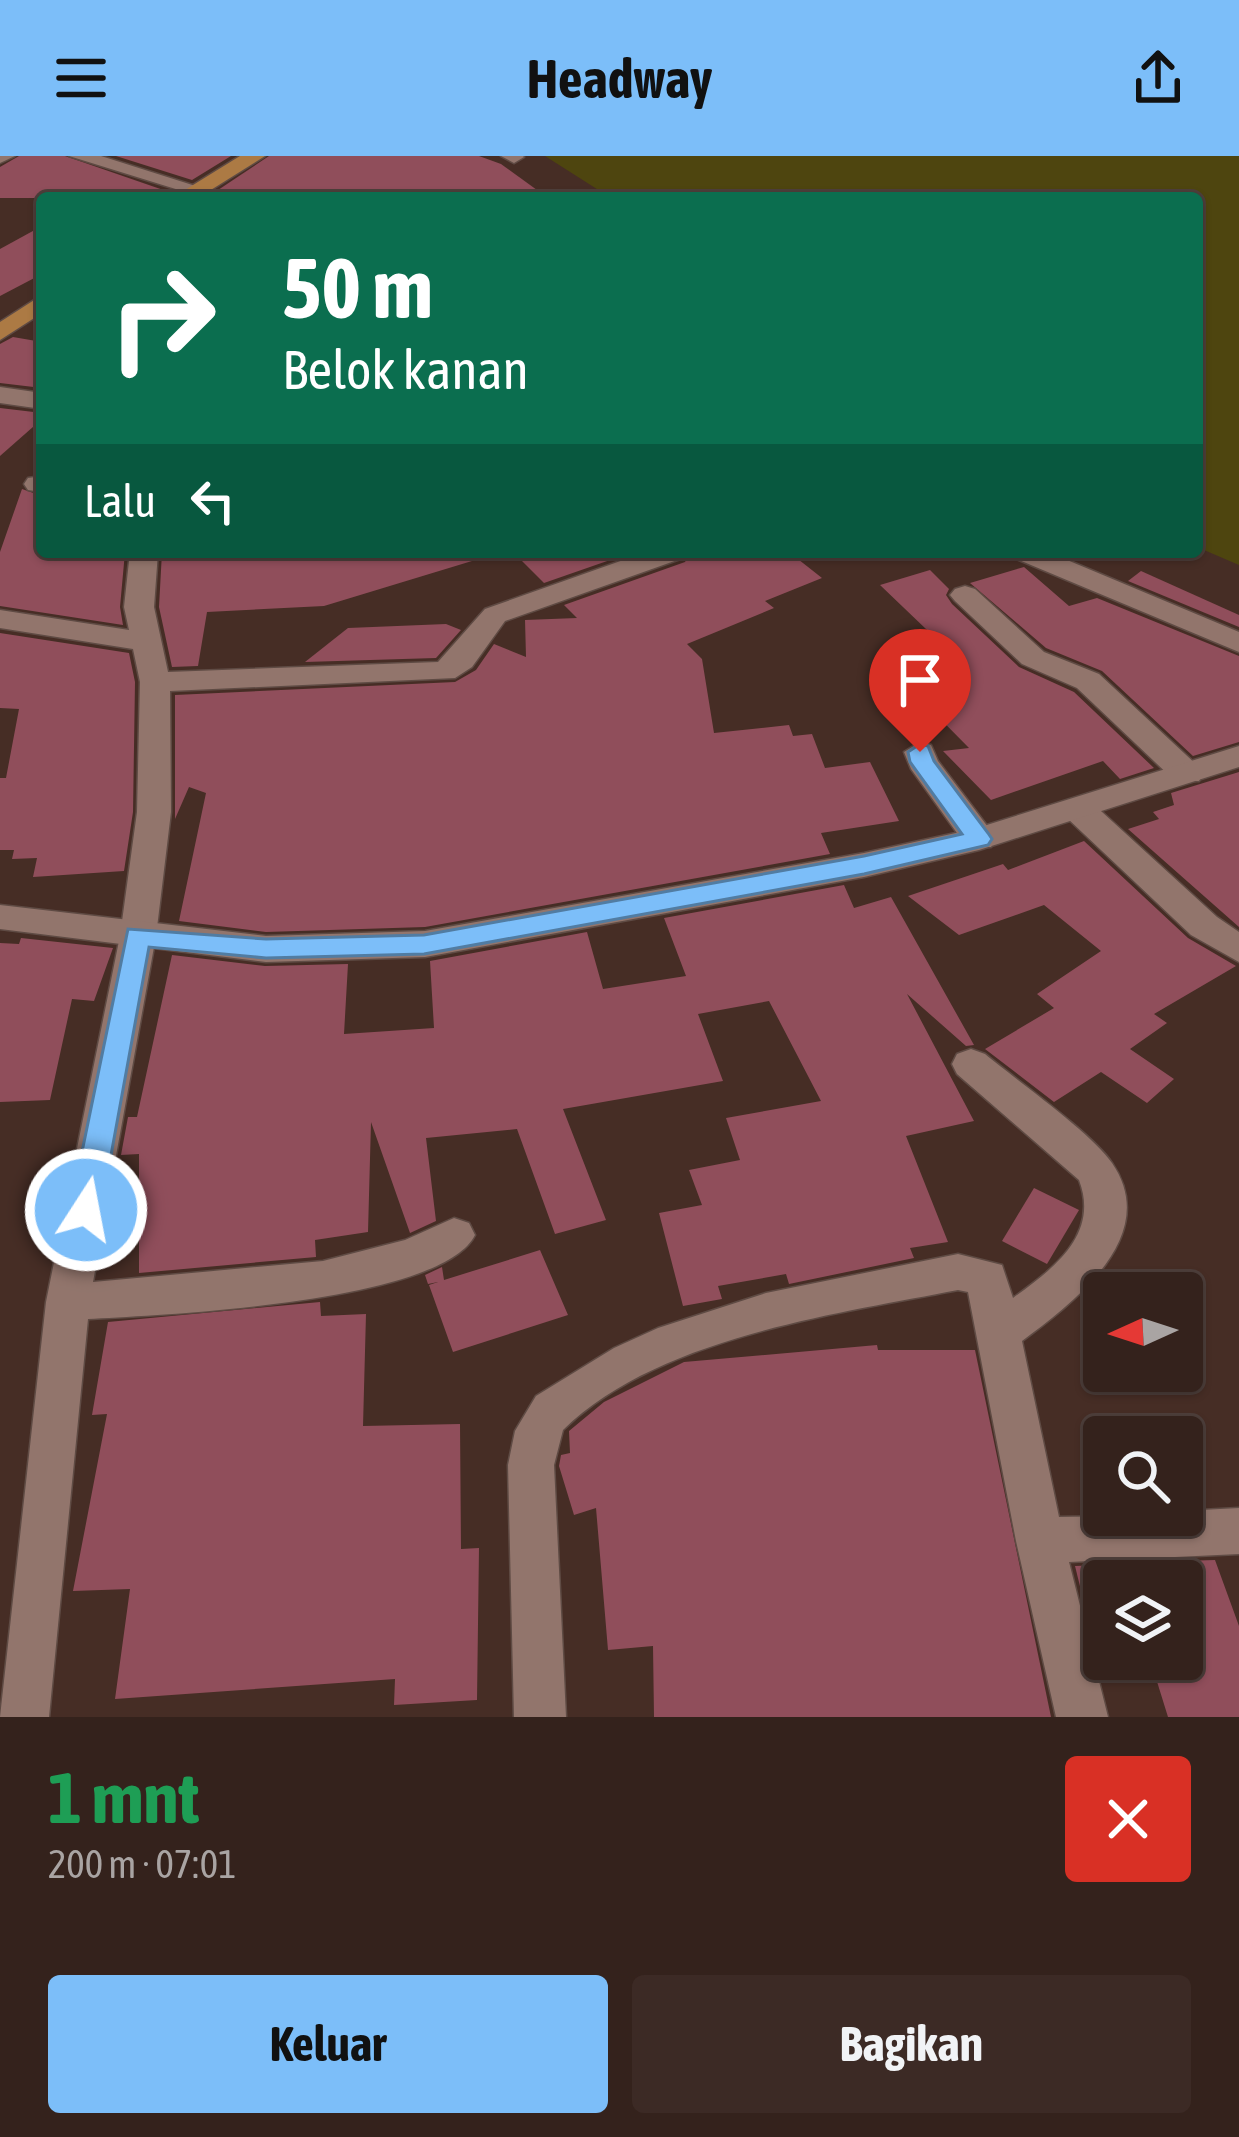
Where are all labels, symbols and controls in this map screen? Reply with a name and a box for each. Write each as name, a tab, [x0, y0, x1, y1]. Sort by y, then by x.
icon: menu	[48, 45, 114, 111]
icon: share	[1125, 45, 1191, 111]
text: Headway	[527, 48, 712, 109]
icon: right	[84, 240, 240, 396]
text: 50 m	[282, 240, 433, 336]
text: Belok kanan	[282, 339, 529, 400]
icon: left	[180, 468, 246, 534]
text: Lalu	[84, 475, 156, 527]
pin	[869, 629, 971, 752]
icon: arrive	[887, 647, 953, 713]
position arrow	[23, 1147, 149, 1273]
north arrow	[1083, 1272, 1203, 1392]
map controls	[1083, 1272, 1203, 1680]
button: search	[1083, 1416, 1203, 1536]
button: layers	[1083, 1560, 1203, 1680]
text: 1 mnt	[48, 1756, 199, 1838]
button: close	[1065, 1756, 1191, 1882]
text: 200 m · 07:01	[48, 1842, 237, 1886]
button: Keluar	[48, 1975, 608, 2113]
button: Bagikan	[632, 1975, 1191, 2113]

